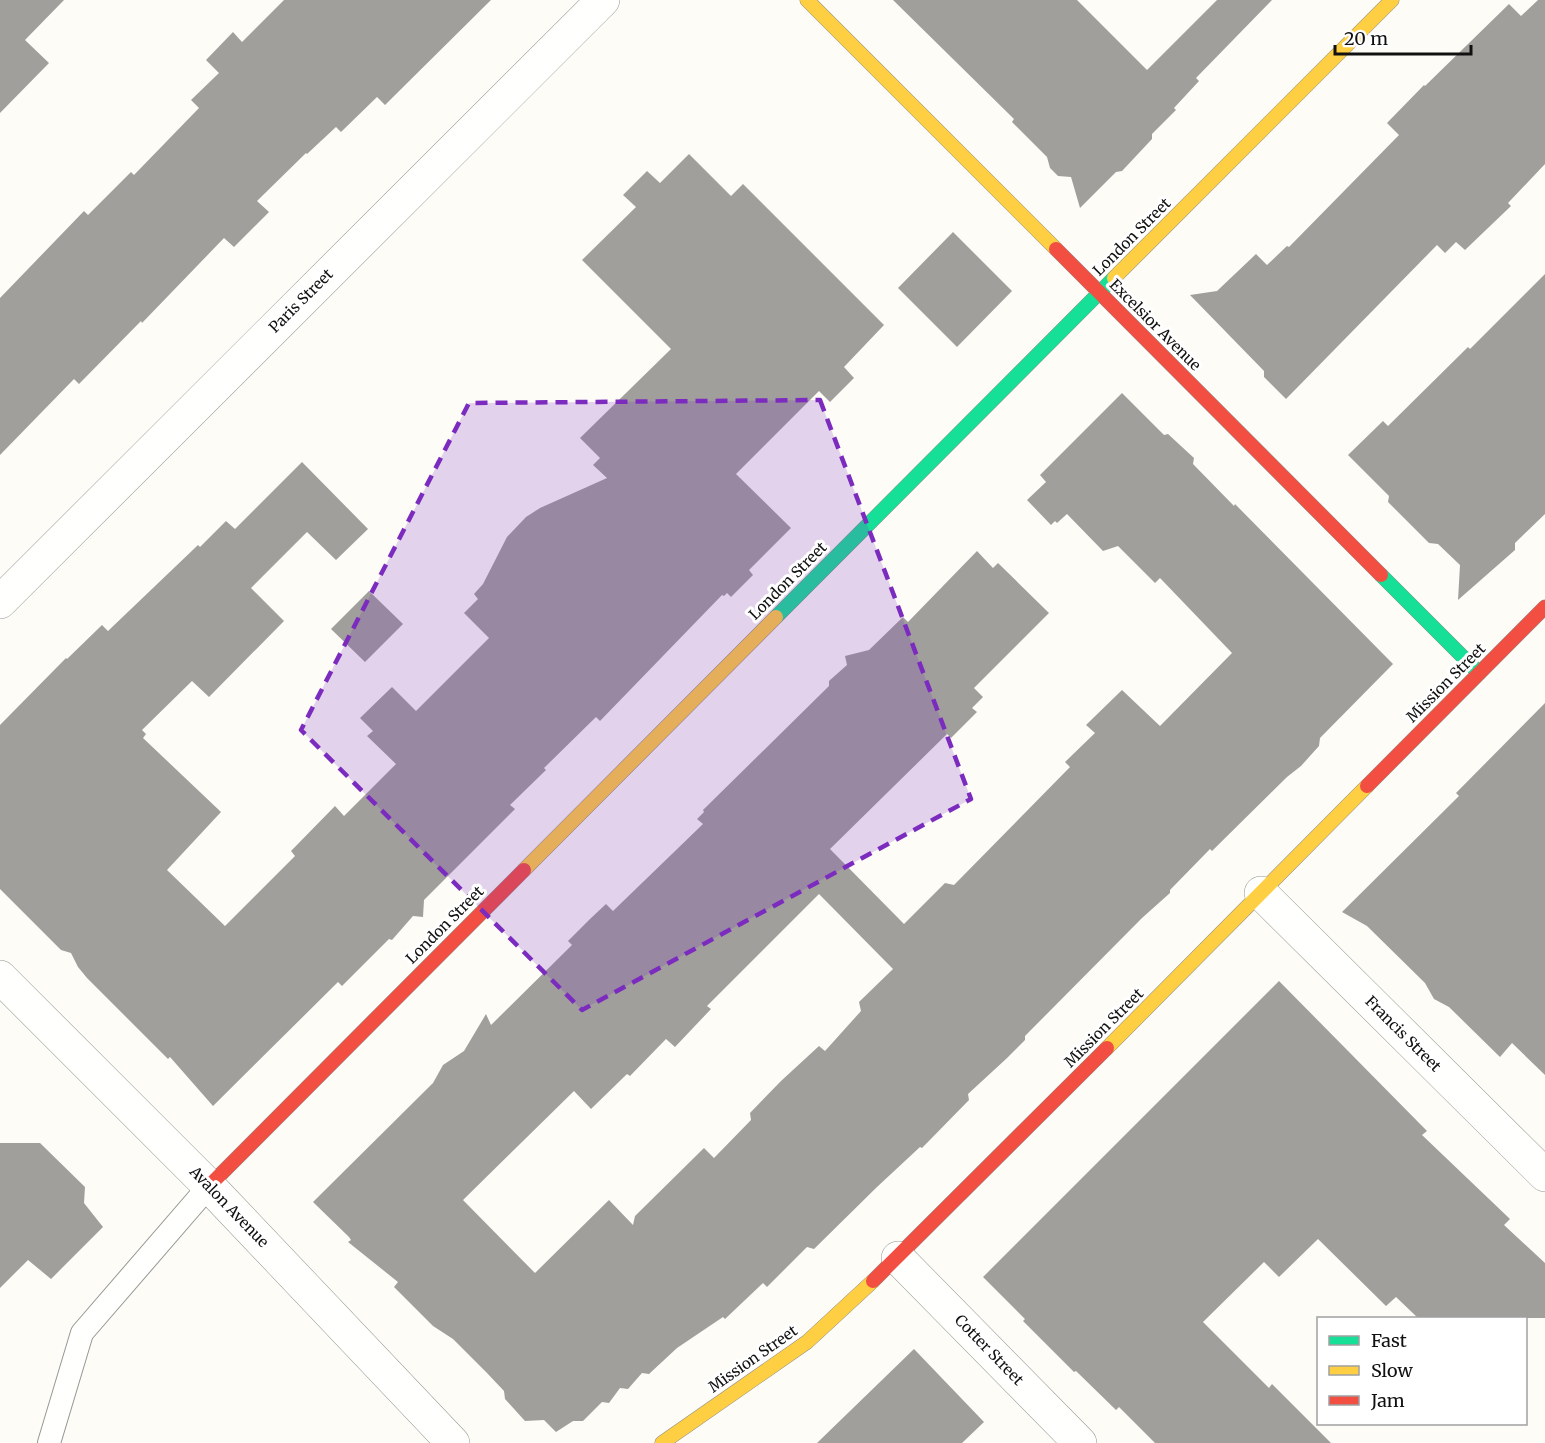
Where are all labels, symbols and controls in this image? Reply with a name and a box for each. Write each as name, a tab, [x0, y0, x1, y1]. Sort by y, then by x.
scale bar	[1335, 18, 1472, 56]
text: 20 m	[1344, 27, 1388, 50]
street label: London Street	[1089, 194, 1175, 280]
street label: Paris Street	[265, 265, 337, 337]
street label: Excelsior Avenue	[1106, 275, 1205, 375]
street label: London Street	[745, 538, 831, 624]
street label: Mission Street	[1402, 639, 1489, 726]
street label: London Street	[402, 882, 488, 968]
street label: Mission Street	[1060, 984, 1147, 1071]
street label: Francis Street	[1361, 992, 1445, 1076]
street label: Avalon Avenue	[185, 1161, 273, 1251]
street label: Cotter Street	[951, 1310, 1028, 1389]
legend	[1317, 1317, 1527, 1425]
street label: Mission Street	[705, 1321, 801, 1396]
text: Fast	[1371, 1329, 1407, 1352]
text: Slow	[1371, 1359, 1414, 1382]
text: Jam	[1370, 1389, 1405, 1412]

